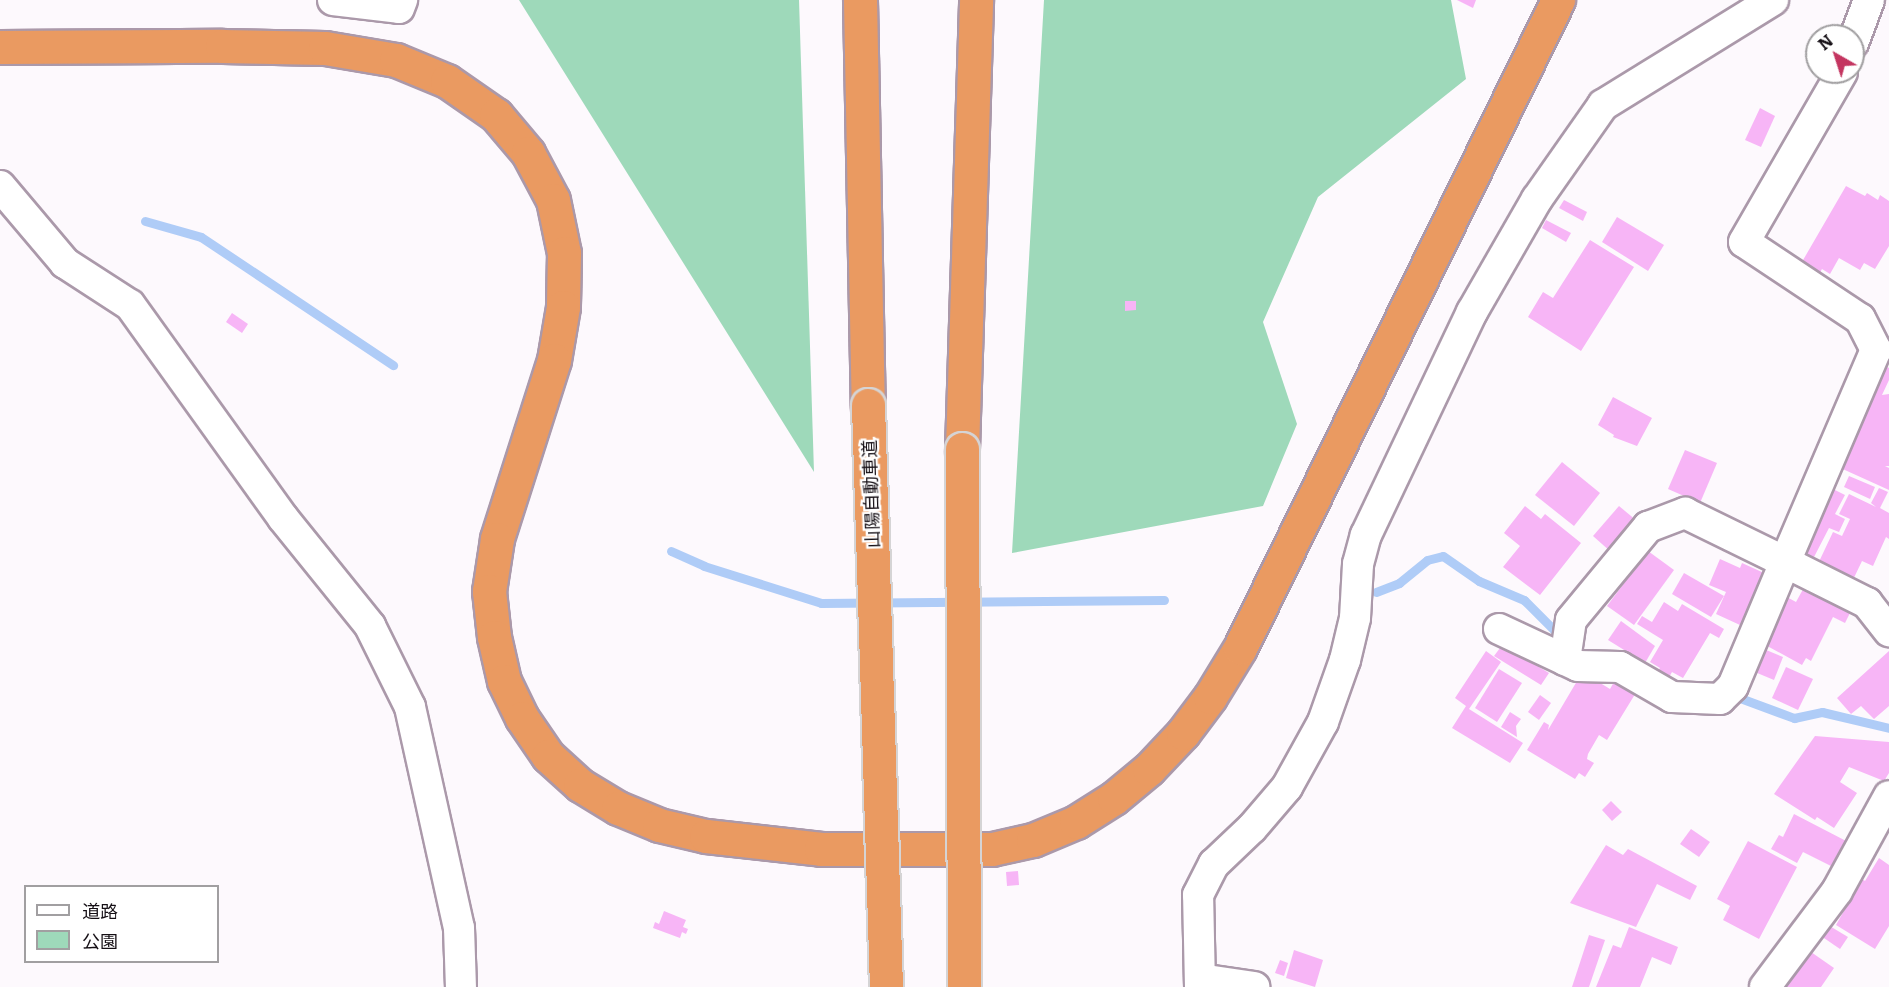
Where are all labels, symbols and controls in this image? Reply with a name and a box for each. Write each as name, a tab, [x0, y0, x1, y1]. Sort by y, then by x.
north arrow	[1805, 24, 1865, 84]
text: N	[1812, 28, 1838, 55]
street label: 山陽自動車道	[858, 440, 884, 548]
legend	[24, 885, 219, 963]
text: 道路	[82, 897, 118, 924]
text: 公園	[82, 927, 118, 954]

